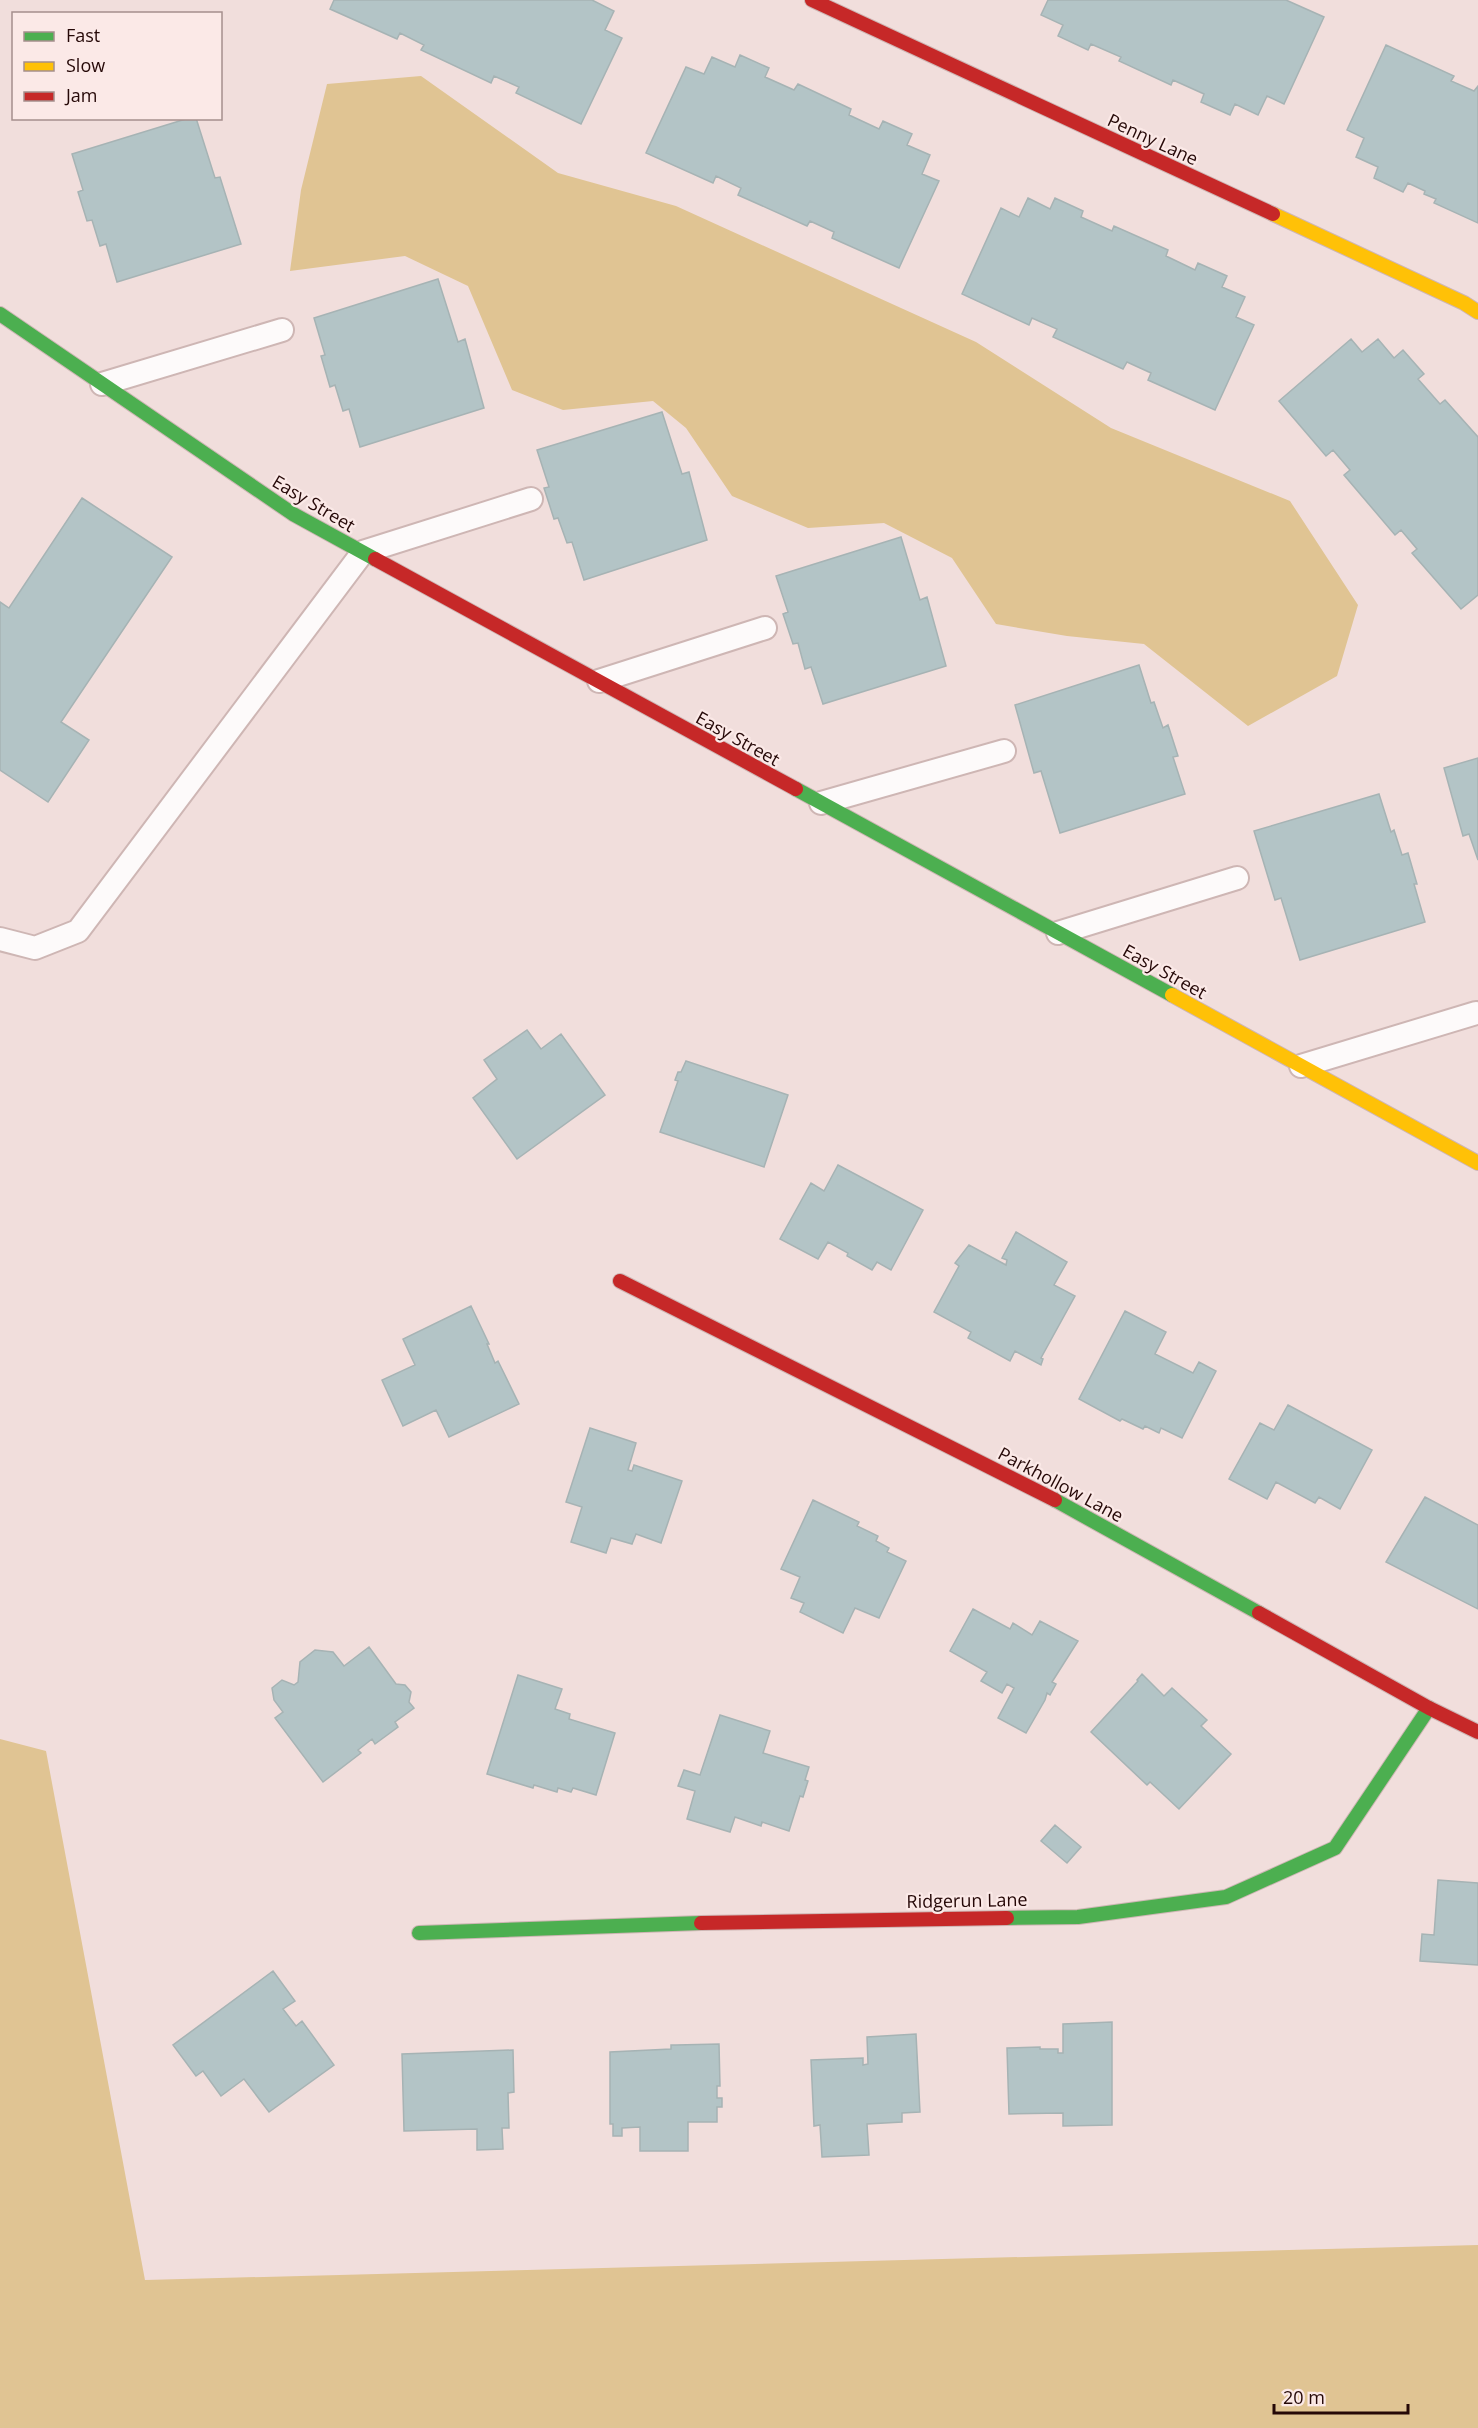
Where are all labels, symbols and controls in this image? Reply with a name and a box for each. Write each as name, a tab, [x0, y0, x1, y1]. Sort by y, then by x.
legend	[12, 12, 222, 120]
text: Fast	[66, 23, 100, 47]
text: Slow	[66, 53, 105, 77]
text: Jam	[64, 83, 98, 107]
street label: Penny Lane	[1104, 108, 1202, 170]
street label: Easy Street	[268, 469, 360, 537]
street label: Easy Street	[692, 705, 784, 771]
street label: Easy Street	[1119, 938, 1211, 1004]
street label: Parkhollow Lane	[994, 1441, 1128, 1527]
street label: Ridgerun Lane	[906, 1887, 1028, 1913]
scale bar	[1274, 2377, 1408, 2415]
text: 20 m	[1283, 2385, 1325, 2409]

